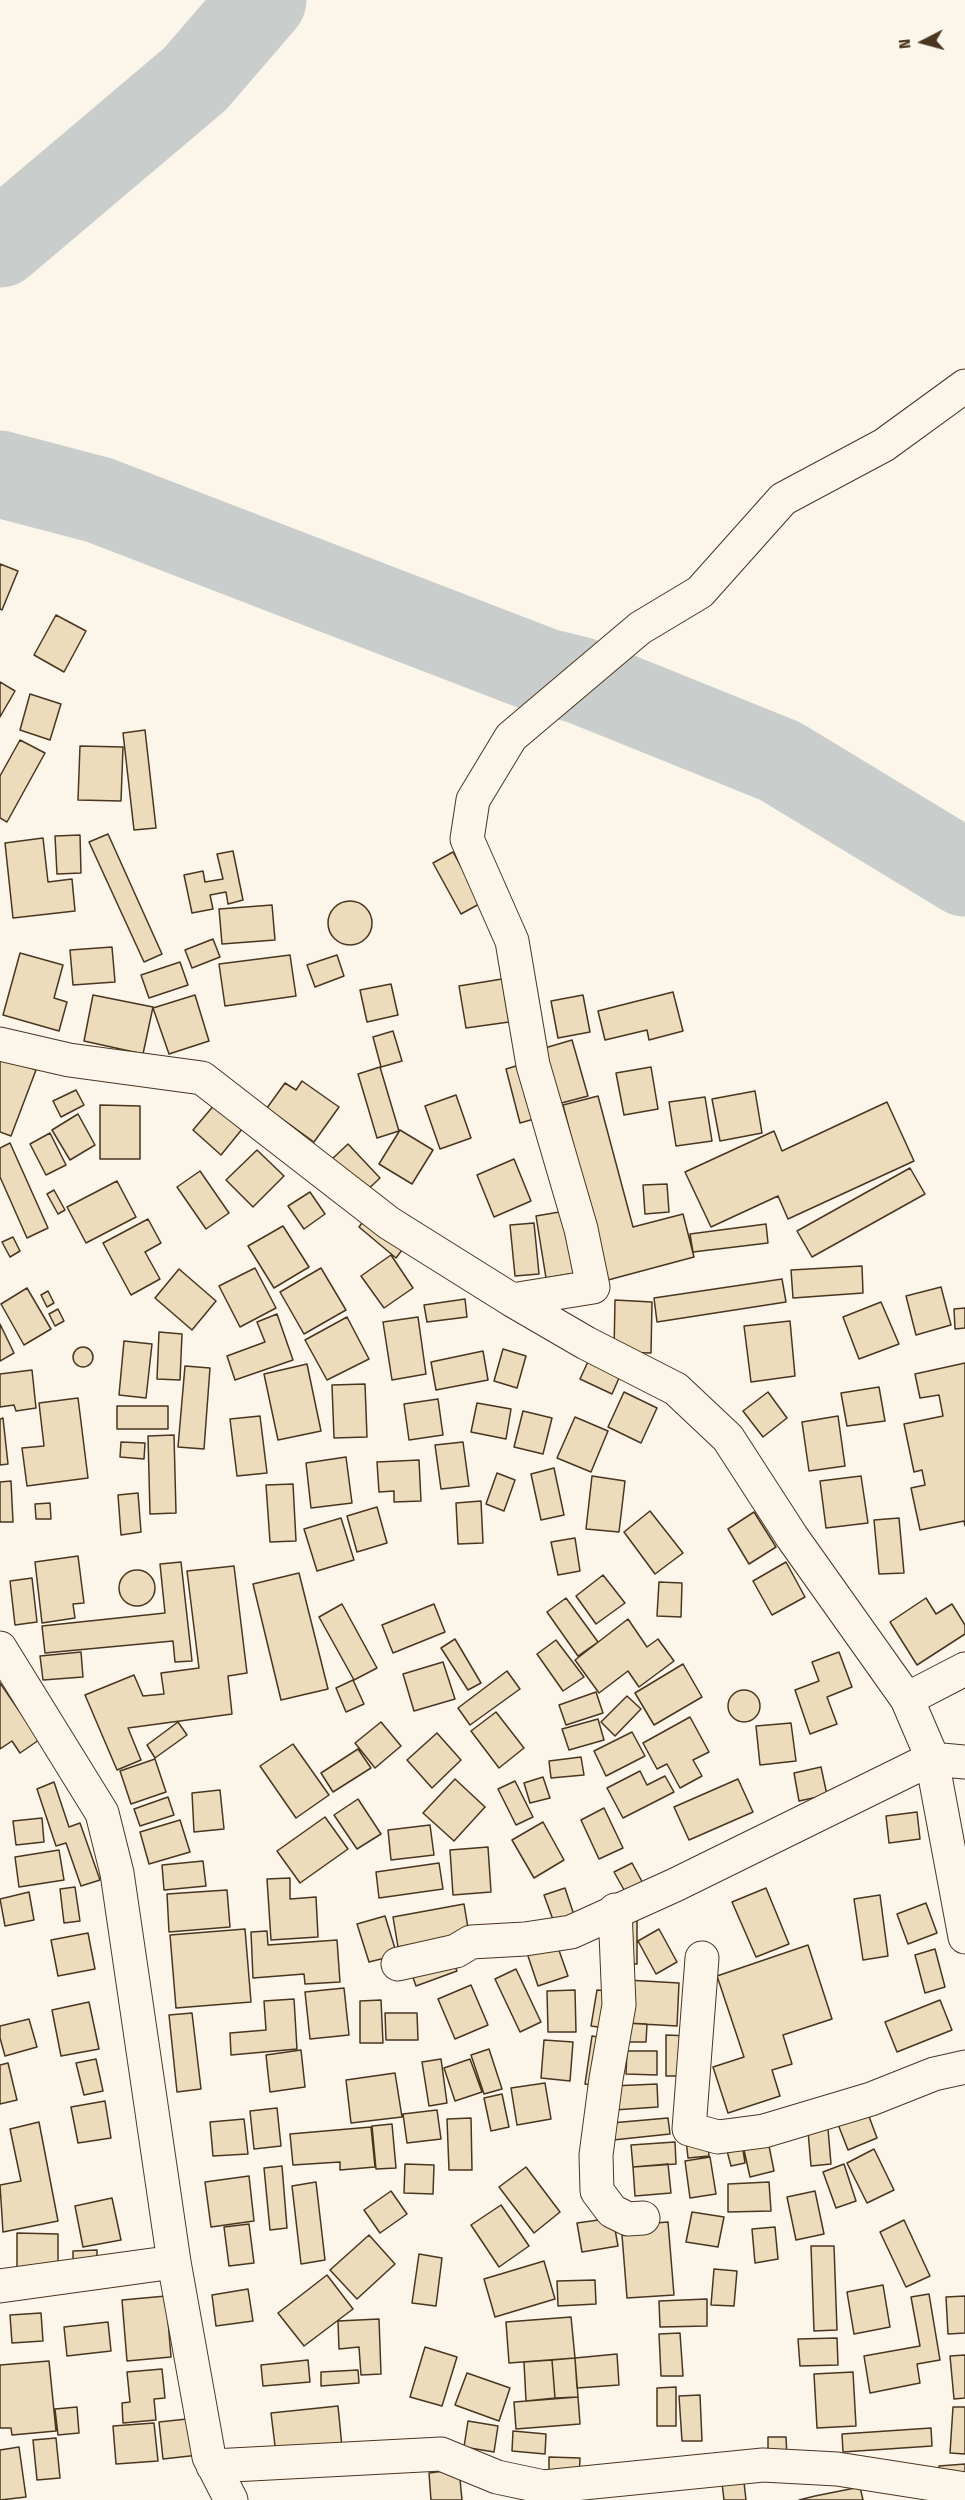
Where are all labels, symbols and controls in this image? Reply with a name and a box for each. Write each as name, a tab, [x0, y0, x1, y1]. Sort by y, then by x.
north arrow	[893, 12, 953, 72]
text: N	[895, 38, 915, 50]

